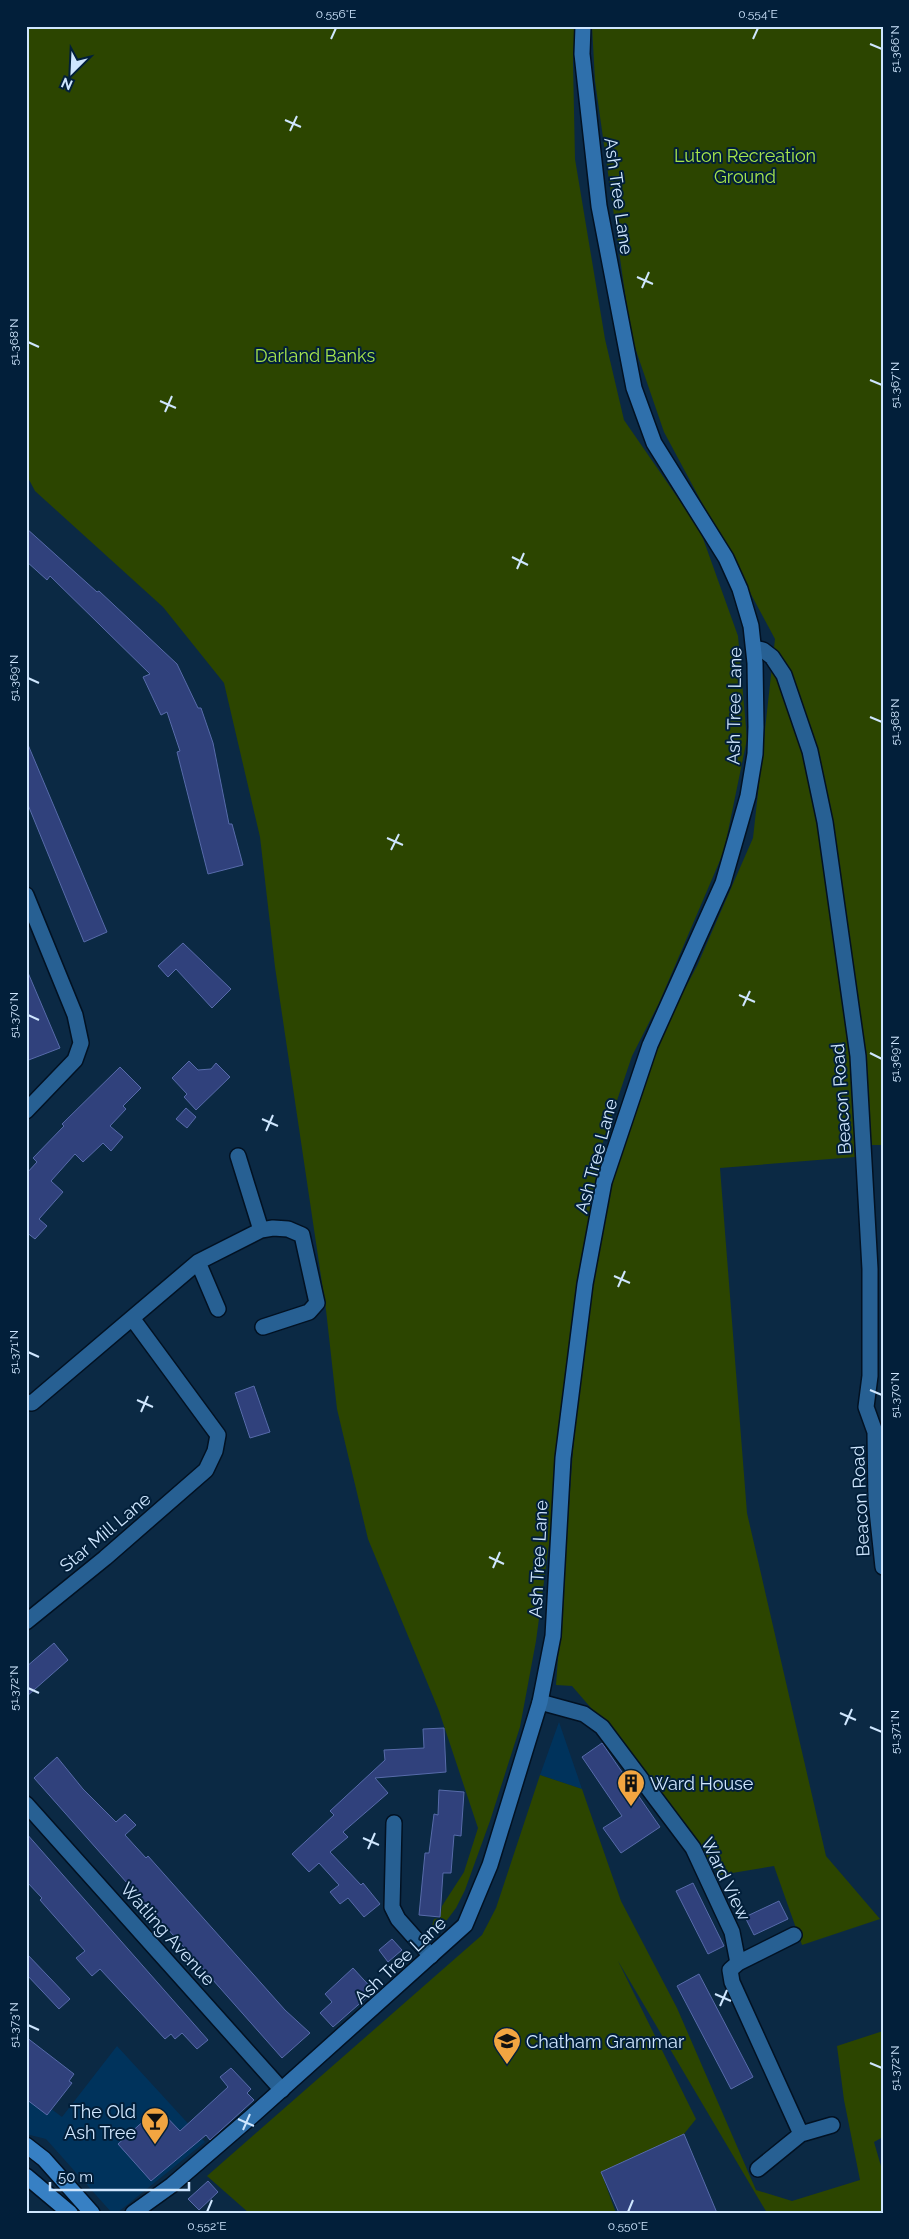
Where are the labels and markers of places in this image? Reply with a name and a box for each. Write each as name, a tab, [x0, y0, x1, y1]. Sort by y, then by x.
building icon: Ward House	[616, 1768, 646, 1807]
place label: Ward House	[650, 1773, 754, 1794]
school or university icon: Chatham Grammar	[492, 2026, 522, 2065]
place label: Chatham Grammar	[526, 2031, 685, 2052]
place label: The Old Ash Tree	[64, 2101, 136, 2143]
bar icon: The Old Ash Tree	[140, 2106, 170, 2145]

